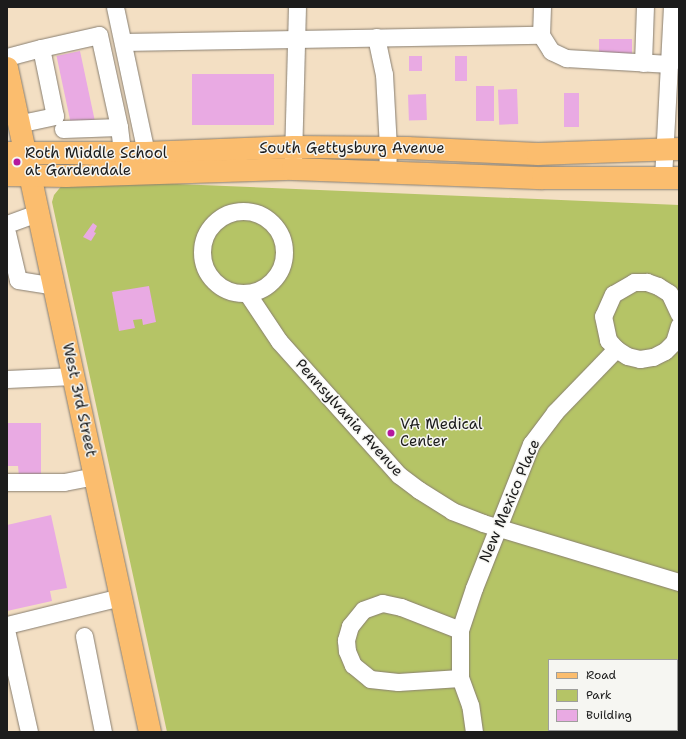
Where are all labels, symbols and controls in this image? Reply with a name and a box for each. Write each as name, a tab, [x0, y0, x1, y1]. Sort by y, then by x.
street label: South Gettysburg Avenue	[259, 140, 445, 158]
place label: Roth Middle School at Gardendale	[25, 144, 167, 179]
marker: Roth Middle School at Gardendale	[12, 157, 22, 167]
street label: West 3rd Street	[58, 341, 100, 459]
street label: Pennsylvania Avenue	[291, 355, 407, 481]
place label: VA Medical Center	[400, 415, 483, 450]
marker: VA Medical Center	[385, 427, 397, 439]
street label: New Mexico Place	[476, 437, 544, 565]
legend	[548, 659, 678, 731]
text: Road	[586, 667, 616, 683]
text: Park	[586, 687, 612, 703]
text: Building	[586, 707, 632, 723]

